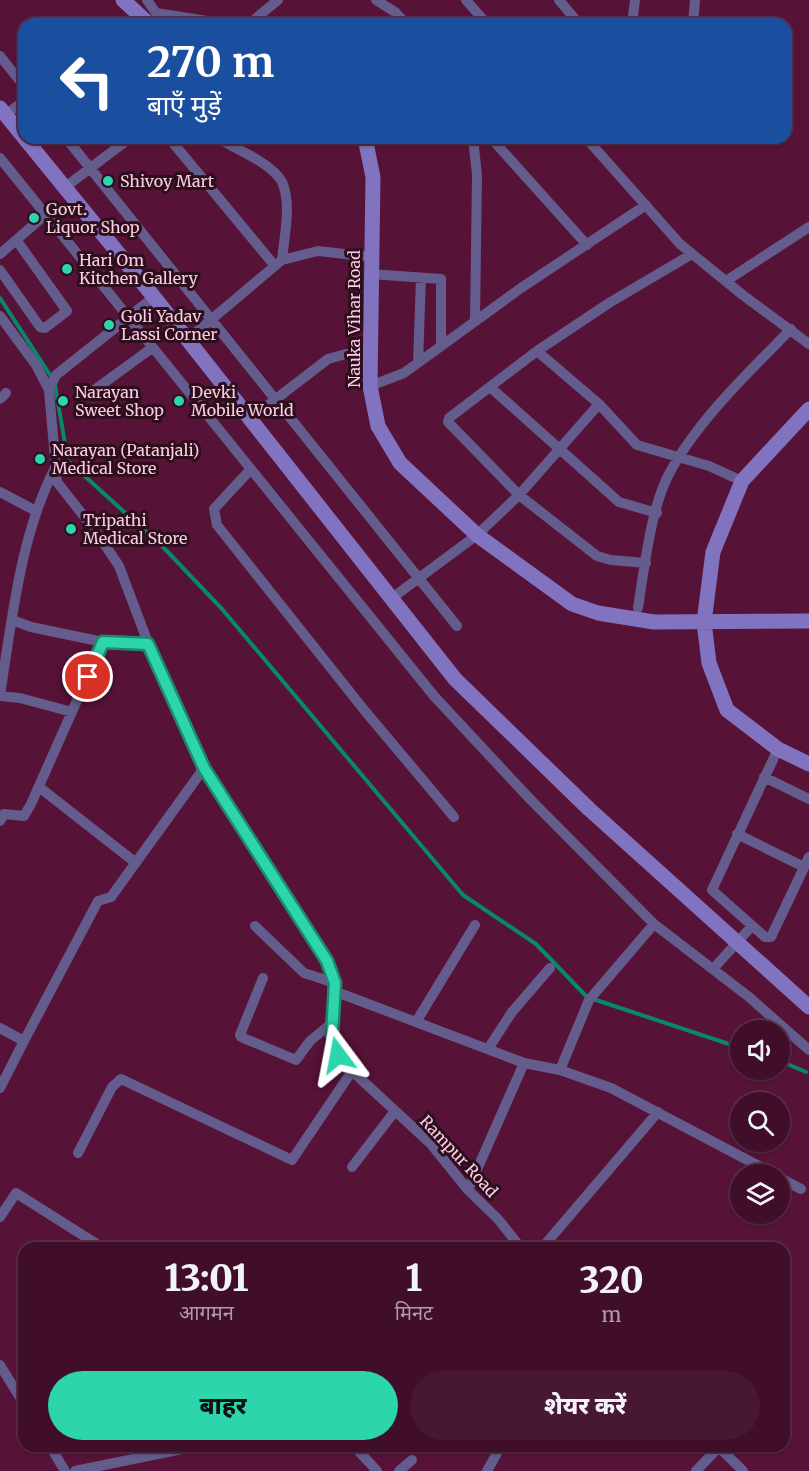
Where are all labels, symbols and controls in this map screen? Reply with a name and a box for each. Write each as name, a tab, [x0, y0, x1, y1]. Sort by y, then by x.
text: 270 m	[147, 36, 274, 88]
icon: left	[48, 42, 126, 120]
text: बाएँ मुड़ें	[147, 88, 221, 122]
place label: Shivoy Mart	[120, 171, 215, 191]
marker: Shivoy Mart	[101, 174, 115, 188]
place label: Govt. Liquor Shop	[46, 199, 140, 237]
marker: Govt. Liquor Shop	[27, 211, 41, 225]
place label: Hari Om Kitchen Gallery	[79, 250, 198, 288]
street label: Nauka Vihar Road	[344, 250, 364, 388]
marker: Hari Om Kitchen Gallery	[60, 262, 74, 276]
place label: Goli Yadav Lassi Corner	[121, 306, 217, 344]
marker: Goli Yadav Lassi Corner	[102, 318, 116, 332]
place label: Narayan Sweet Shop	[75, 382, 164, 420]
place label: Devki Mobile World	[191, 382, 294, 420]
marker: Narayan Sweet Shop	[56, 394, 70, 408]
marker: Devki Mobile World	[172, 394, 186, 408]
place label: Narayan (Patanjali) Medical Store	[52, 440, 199, 478]
marker: Narayan (Patanjali) Medical Store	[33, 452, 47, 466]
place label: Tripathi Medical Store	[83, 510, 187, 548]
marker: Tripathi Medical Store	[64, 522, 78, 536]
pin	[62, 651, 113, 702]
icon: arrive	[71, 660, 104, 693]
map controls	[730, 1020, 790, 1224]
button: sound	[730, 1020, 790, 1080]
position arrow	[306, 1023, 370, 1087]
button: search	[730, 1092, 790, 1152]
street label: Rampur Road	[416, 1111, 502, 1201]
button: layers	[730, 1164, 790, 1224]
text: 13:01	[164, 1256, 249, 1301]
text: 1	[406, 1256, 422, 1301]
text: 320	[579, 1258, 644, 1303]
text: आगमन	[179, 1300, 234, 1325]
text: मिनट	[395, 1300, 433, 1325]
text: m	[602, 1302, 621, 1327]
button: बाहर	[48, 1371, 398, 1440]
button: शेयर करें	[410, 1371, 760, 1440]

